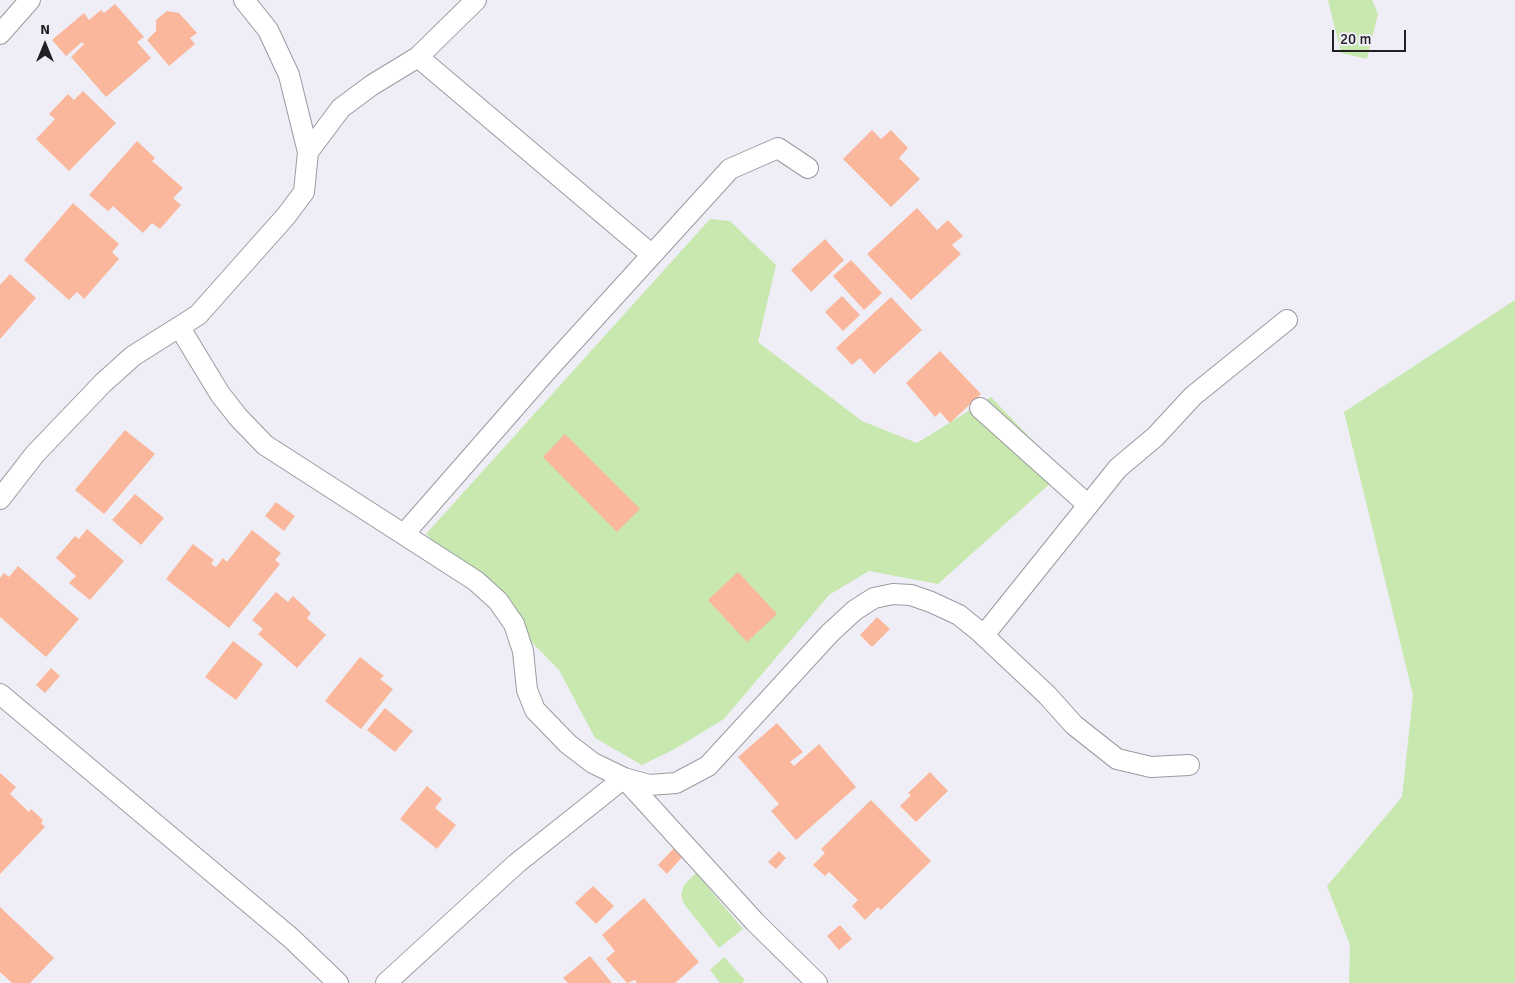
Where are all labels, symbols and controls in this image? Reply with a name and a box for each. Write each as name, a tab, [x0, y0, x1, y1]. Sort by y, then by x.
north arrow	[20, 20, 70, 70]
scale bar	[1335, 20, 1409, 52]
text: N	[40, 21, 50, 38]
text: 20 m	[1340, 30, 1371, 48]

